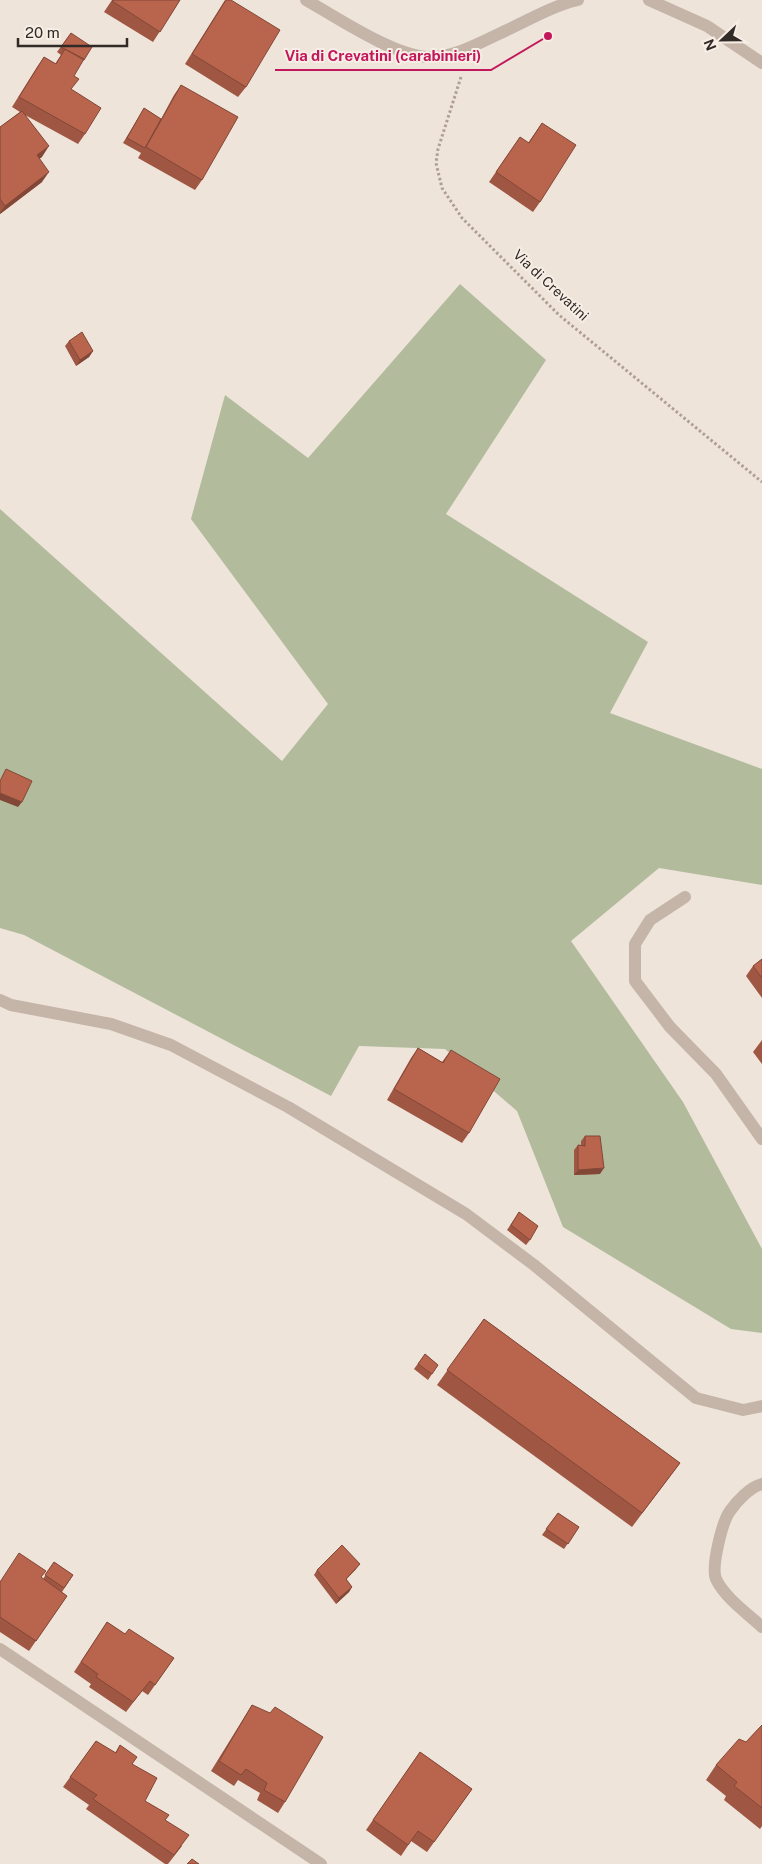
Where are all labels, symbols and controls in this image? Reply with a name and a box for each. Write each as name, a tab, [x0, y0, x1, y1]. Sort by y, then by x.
scale bar	[18, 15, 126, 47]
north arrow	[697, 15, 747, 65]
text: 20 m	[25, 24, 60, 41]
text: N	[700, 37, 719, 53]
callout: Via di Crevatini (carabinieri)	[275, 40, 491, 70]
text: Via di Crevatini (carabinieri)	[285, 47, 481, 64]
street label: Via di Crevatini	[510, 246, 592, 324]

